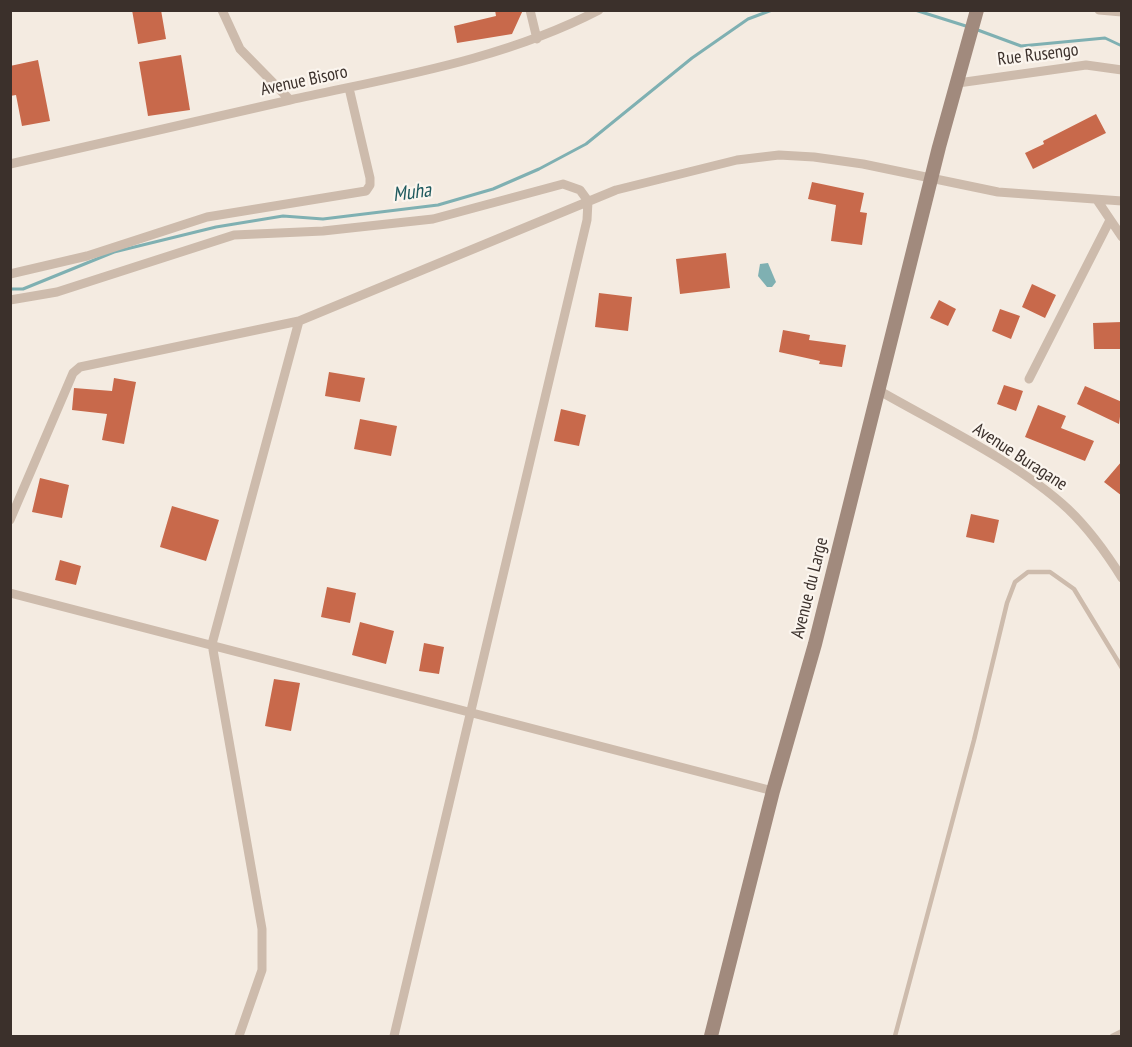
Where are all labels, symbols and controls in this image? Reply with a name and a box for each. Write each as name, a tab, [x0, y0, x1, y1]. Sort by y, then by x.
street label: Rue Rusengo	[996, 39, 1080, 71]
street label: Avenue Bisoro	[259, 61, 349, 101]
water label: Muha	[391, 178, 433, 208]
street label: Avenue Buragane	[969, 419, 1071, 495]
street label: Avenue du Large	[787, 535, 833, 641]

